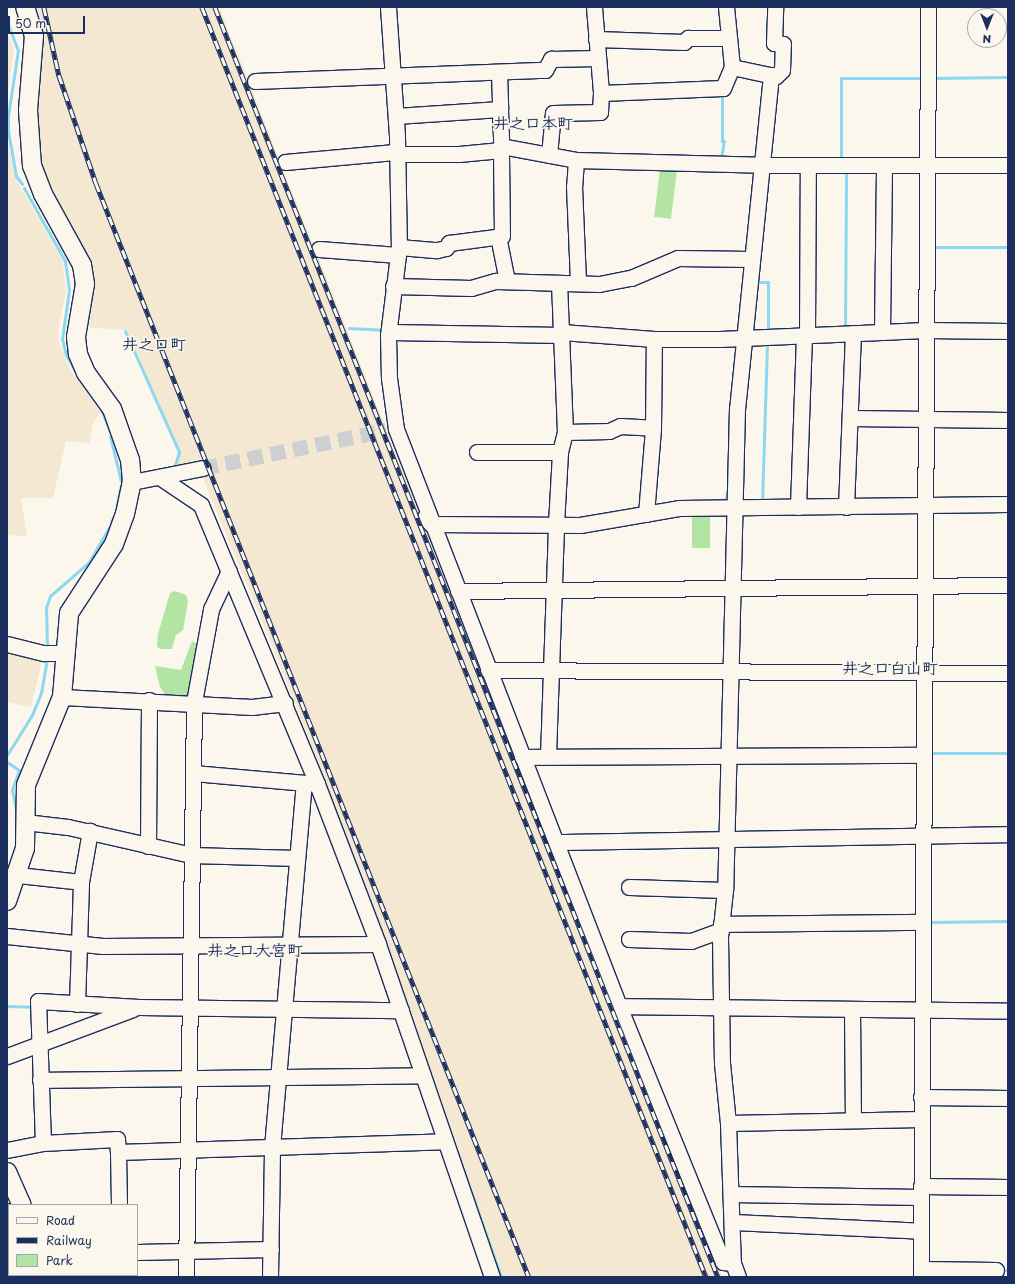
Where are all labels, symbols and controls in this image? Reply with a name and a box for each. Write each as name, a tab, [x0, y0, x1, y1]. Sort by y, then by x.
scale bar	[10, 8, 87, 34]
north arrow	[967, 8, 1007, 48]
text: 50 m	[15, 14, 46, 32]
text: N	[983, 31, 991, 48]
district label: 井之口本町	[493, 112, 573, 132]
district label: 井之口町	[122, 333, 186, 353]
district label: 井之口白山町	[842, 657, 938, 677]
district label: 井之口大宮町	[207, 939, 303, 959]
legend	[8, 1204, 138, 1276]
text: Road	[46, 1211, 75, 1229]
text: Railway	[46, 1231, 92, 1249]
text: Park	[46, 1251, 73, 1269]

